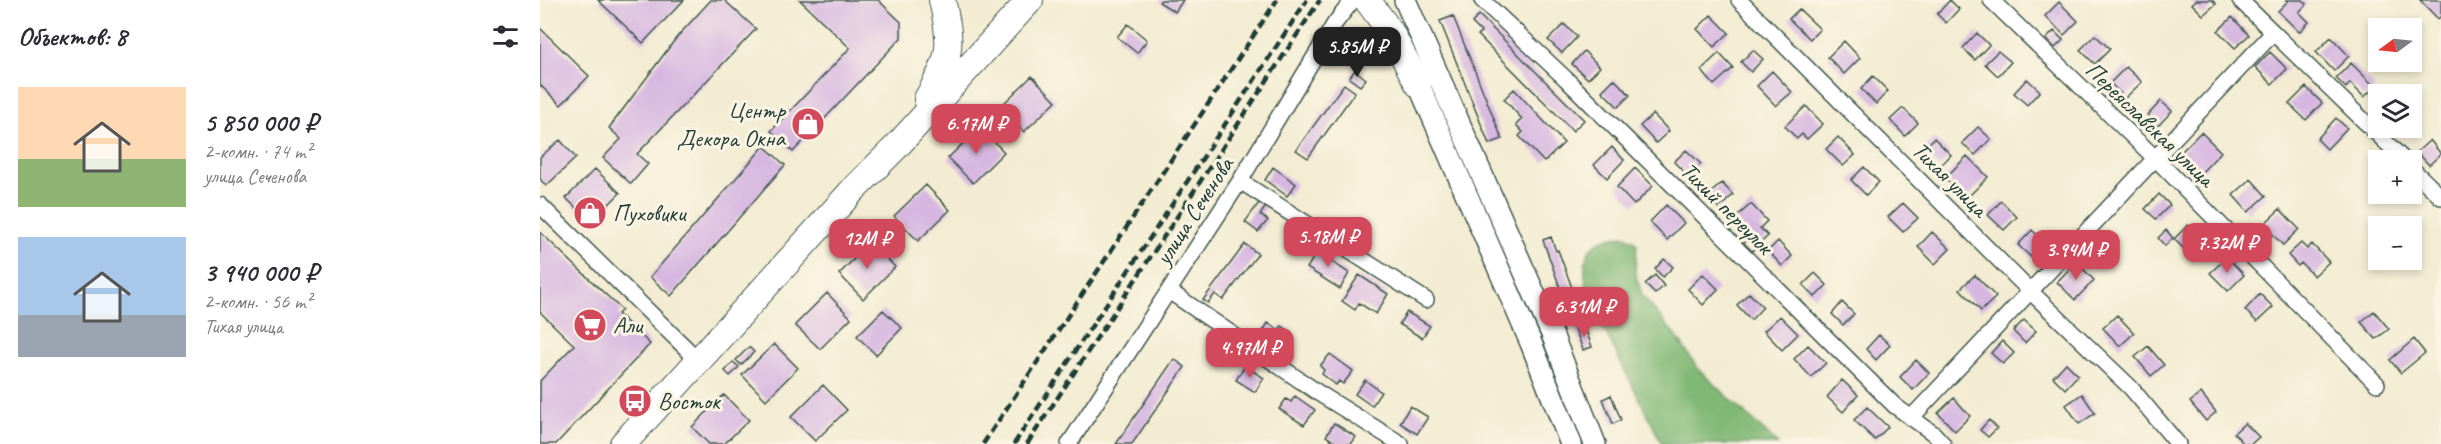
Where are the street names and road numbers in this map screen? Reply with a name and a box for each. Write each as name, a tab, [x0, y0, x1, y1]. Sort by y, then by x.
street label: Переяславская улица	[2079, 55, 2222, 195]
street label: Тихая улица	[1906, 135, 1996, 225]
street label: улица Сеченова	[1147, 150, 1241, 272]
street label: Тихий переулок	[1674, 155, 1781, 262]

